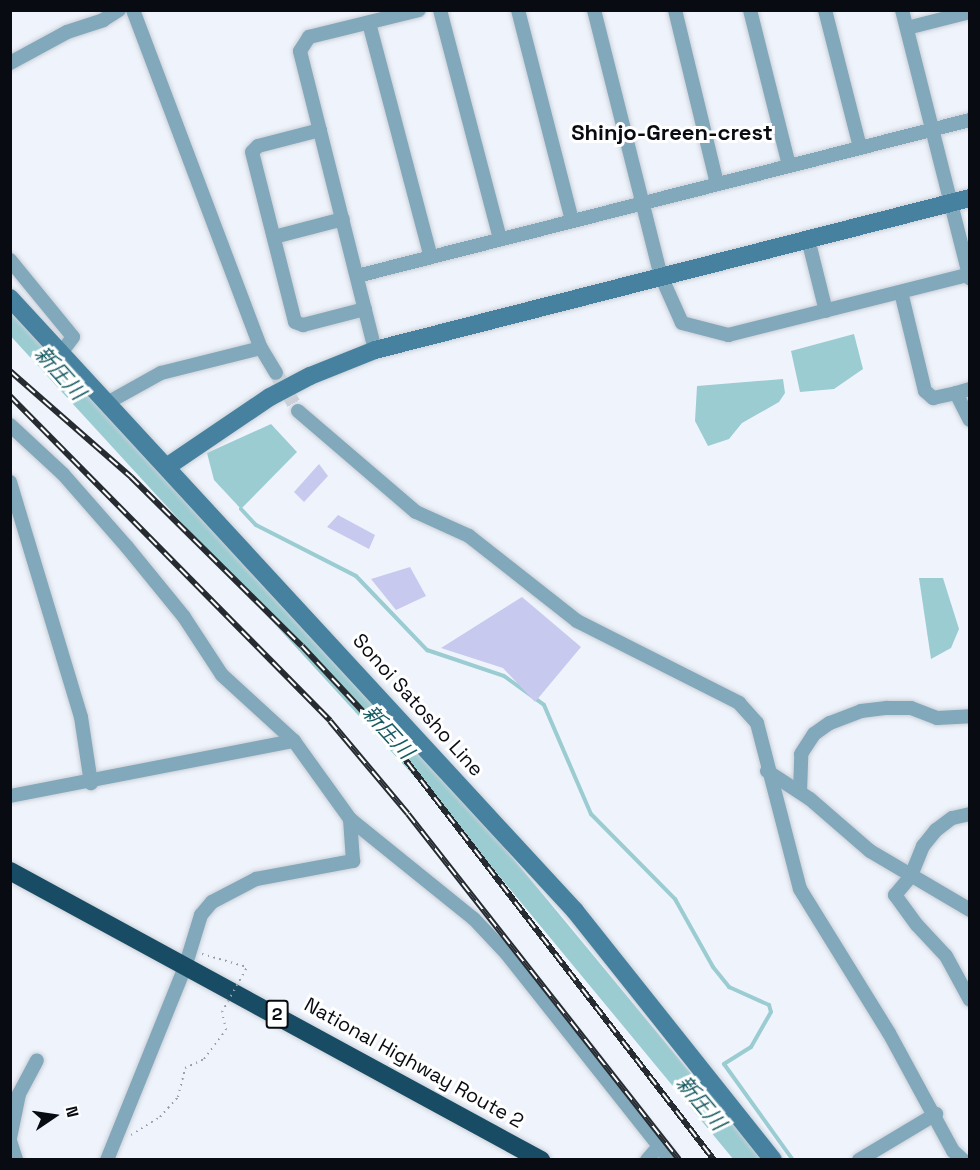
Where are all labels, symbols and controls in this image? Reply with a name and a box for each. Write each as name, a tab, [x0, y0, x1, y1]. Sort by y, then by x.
district label: Shinjo-Green-crest	[571, 120, 773, 146]
water label: 新圧川	[30, 341, 90, 405]
street label: Sonoi Satosho Line	[348, 629, 488, 781]
water label: 新圧川	[358, 700, 418, 764]
street label: National Highway Route 2	[300, 993, 528, 1133]
road number: 2	[265, 999, 289, 1029]
water label: 新圧川	[671, 1071, 731, 1135]
north arrow	[24, 1086, 84, 1146]
text: N	[61, 1104, 83, 1119]

